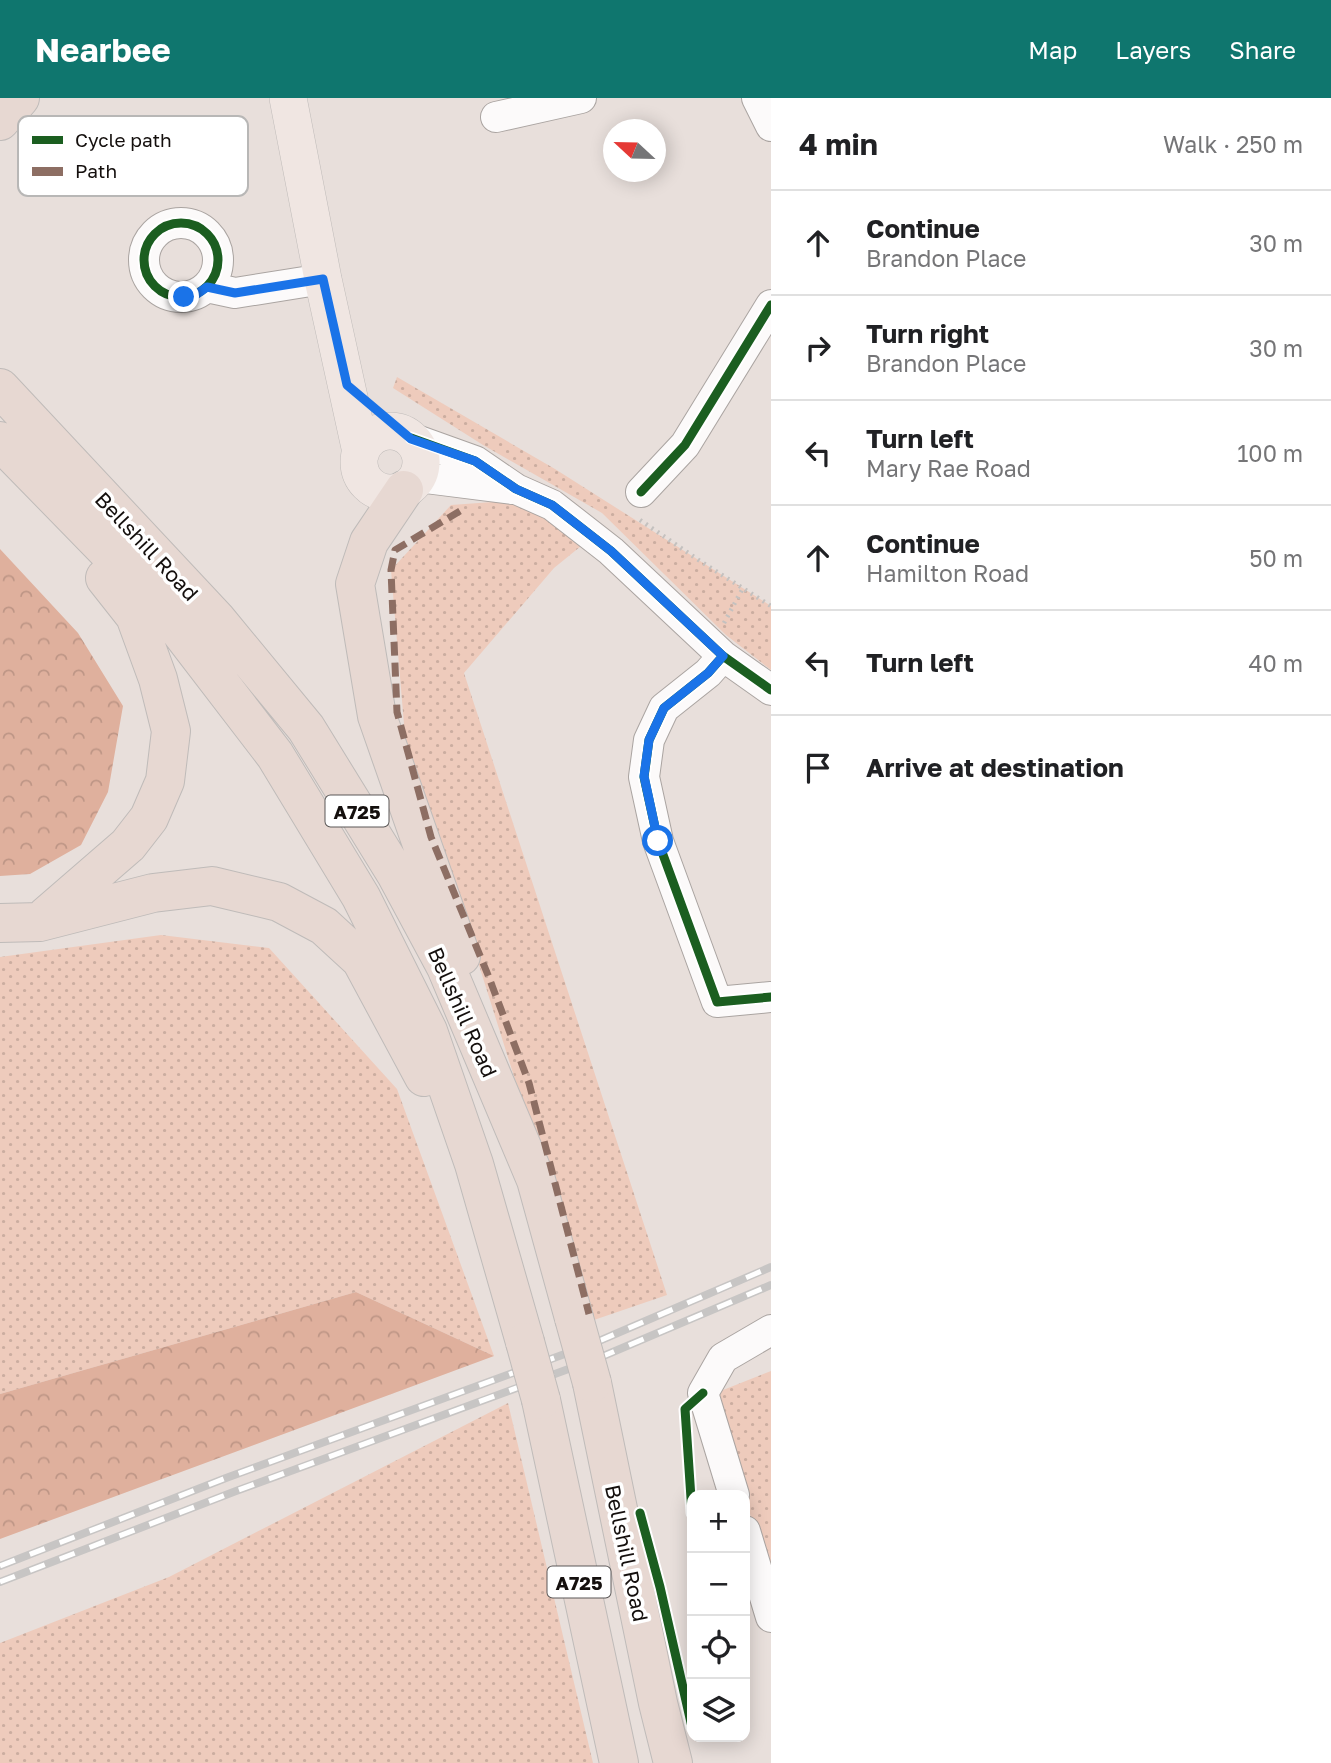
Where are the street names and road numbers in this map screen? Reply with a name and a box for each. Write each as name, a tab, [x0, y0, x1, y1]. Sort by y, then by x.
street label: Bellshill Road	[90, 486, 204, 606]
road number: A725	[326, 796, 388, 826]
street label: Bellshill Road	[423, 943, 503, 1081]
street label: Bellshill Road	[600, 1482, 654, 1624]
road number: A725	[548, 1566, 610, 1598]

